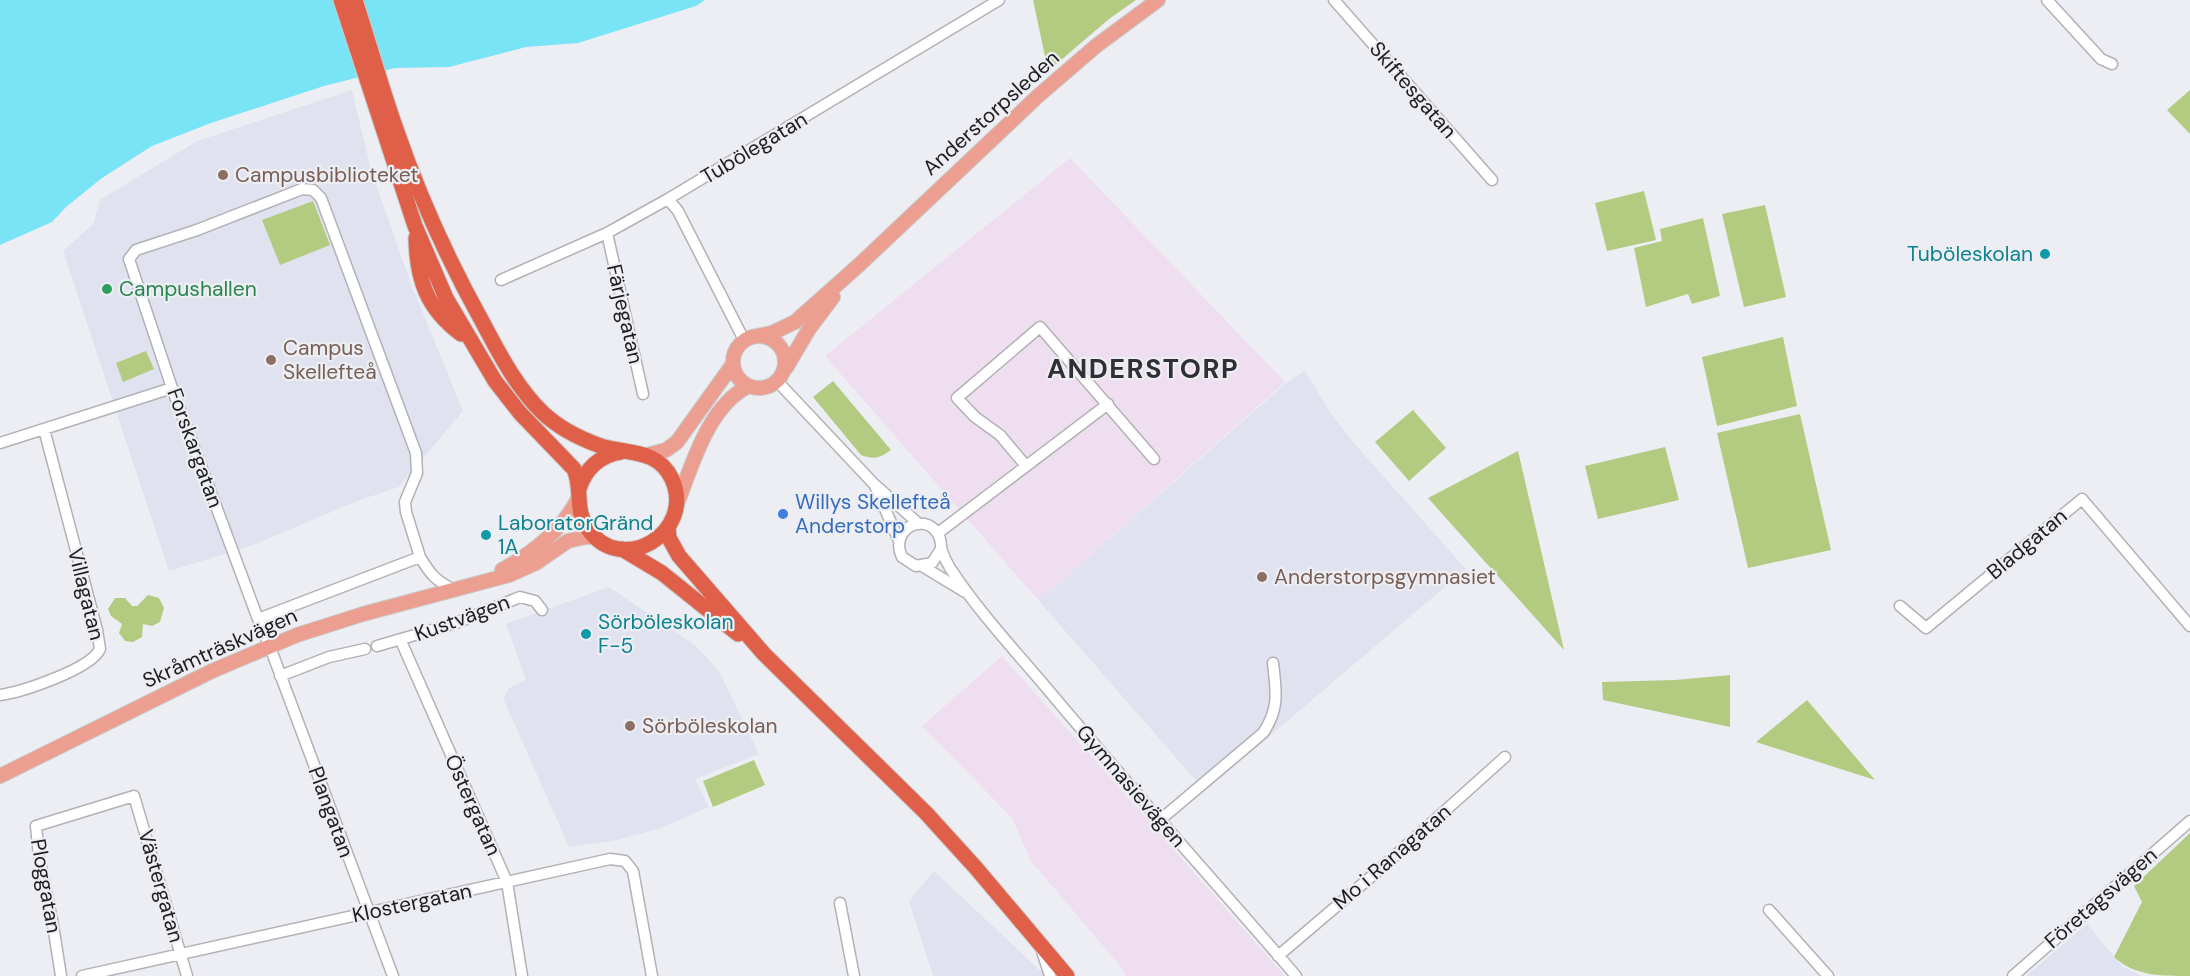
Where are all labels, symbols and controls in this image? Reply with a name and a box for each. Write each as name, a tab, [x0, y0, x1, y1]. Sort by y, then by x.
street label: Skiftesgatan	[1363, 36, 1463, 144]
street label: Anderstorpsleden	[917, 44, 1065, 182]
street label: Tubölegatan	[696, 105, 812, 191]
place label: Campusbiblioteket	[235, 161, 419, 189]
marker: Campusbiblioteket	[216, 168, 230, 182]
place label: Tuböleskolan	[1907, 240, 2033, 268]
marker: Tuböleskolan	[2038, 247, 2052, 261]
street label: Färjegatan	[600, 262, 650, 366]
place label: Campushallen	[119, 275, 257, 303]
marker: Campushallen	[100, 282, 114, 296]
place label: Campus Skellefteå	[283, 334, 377, 386]
district label: ANDERSTORP	[1047, 351, 1239, 386]
marker: Campus Skellefteå	[264, 353, 278, 367]
street label: Forskargatan	[160, 384, 230, 512]
place label: Willys Skellefteå Anderstorp	[795, 488, 951, 540]
street label: Bladgatan	[1981, 502, 2073, 586]
marker: Willys Skellefteå Anderstorp	[776, 507, 790, 521]
place label: LaboratorGränd 1A	[498, 509, 653, 561]
marker: LaboratorGränd 1A	[479, 528, 493, 542]
street label: Villagatan	[61, 545, 111, 643]
place label: Anderstorpsgymnasiet	[1274, 563, 1496, 591]
marker: Anderstorpsgymnasiet	[1255, 570, 1269, 584]
street label: Kustvägen	[410, 588, 514, 648]
street label: Skråmträskvägen	[138, 601, 302, 695]
place label: Sörböleskolan F-5	[598, 608, 734, 660]
marker: Sörböleskolan F-5	[579, 627, 593, 641]
place label: Sörböleskolan	[642, 712, 778, 740]
marker: Sörböleskolan	[623, 719, 637, 733]
street label: Gymnasievägen	[1070, 719, 1192, 853]
street label: Östergatan	[438, 750, 508, 860]
street label: Plangatan	[302, 763, 360, 861]
street label: Mo i Ranagatan	[1327, 798, 1457, 916]
street label: Västergatan	[132, 826, 190, 946]
street label: Ploggatan	[24, 837, 68, 935]
street label: Företagsvägen	[2039, 841, 2163, 955]
street label: Klostergatan	[350, 877, 474, 929]

